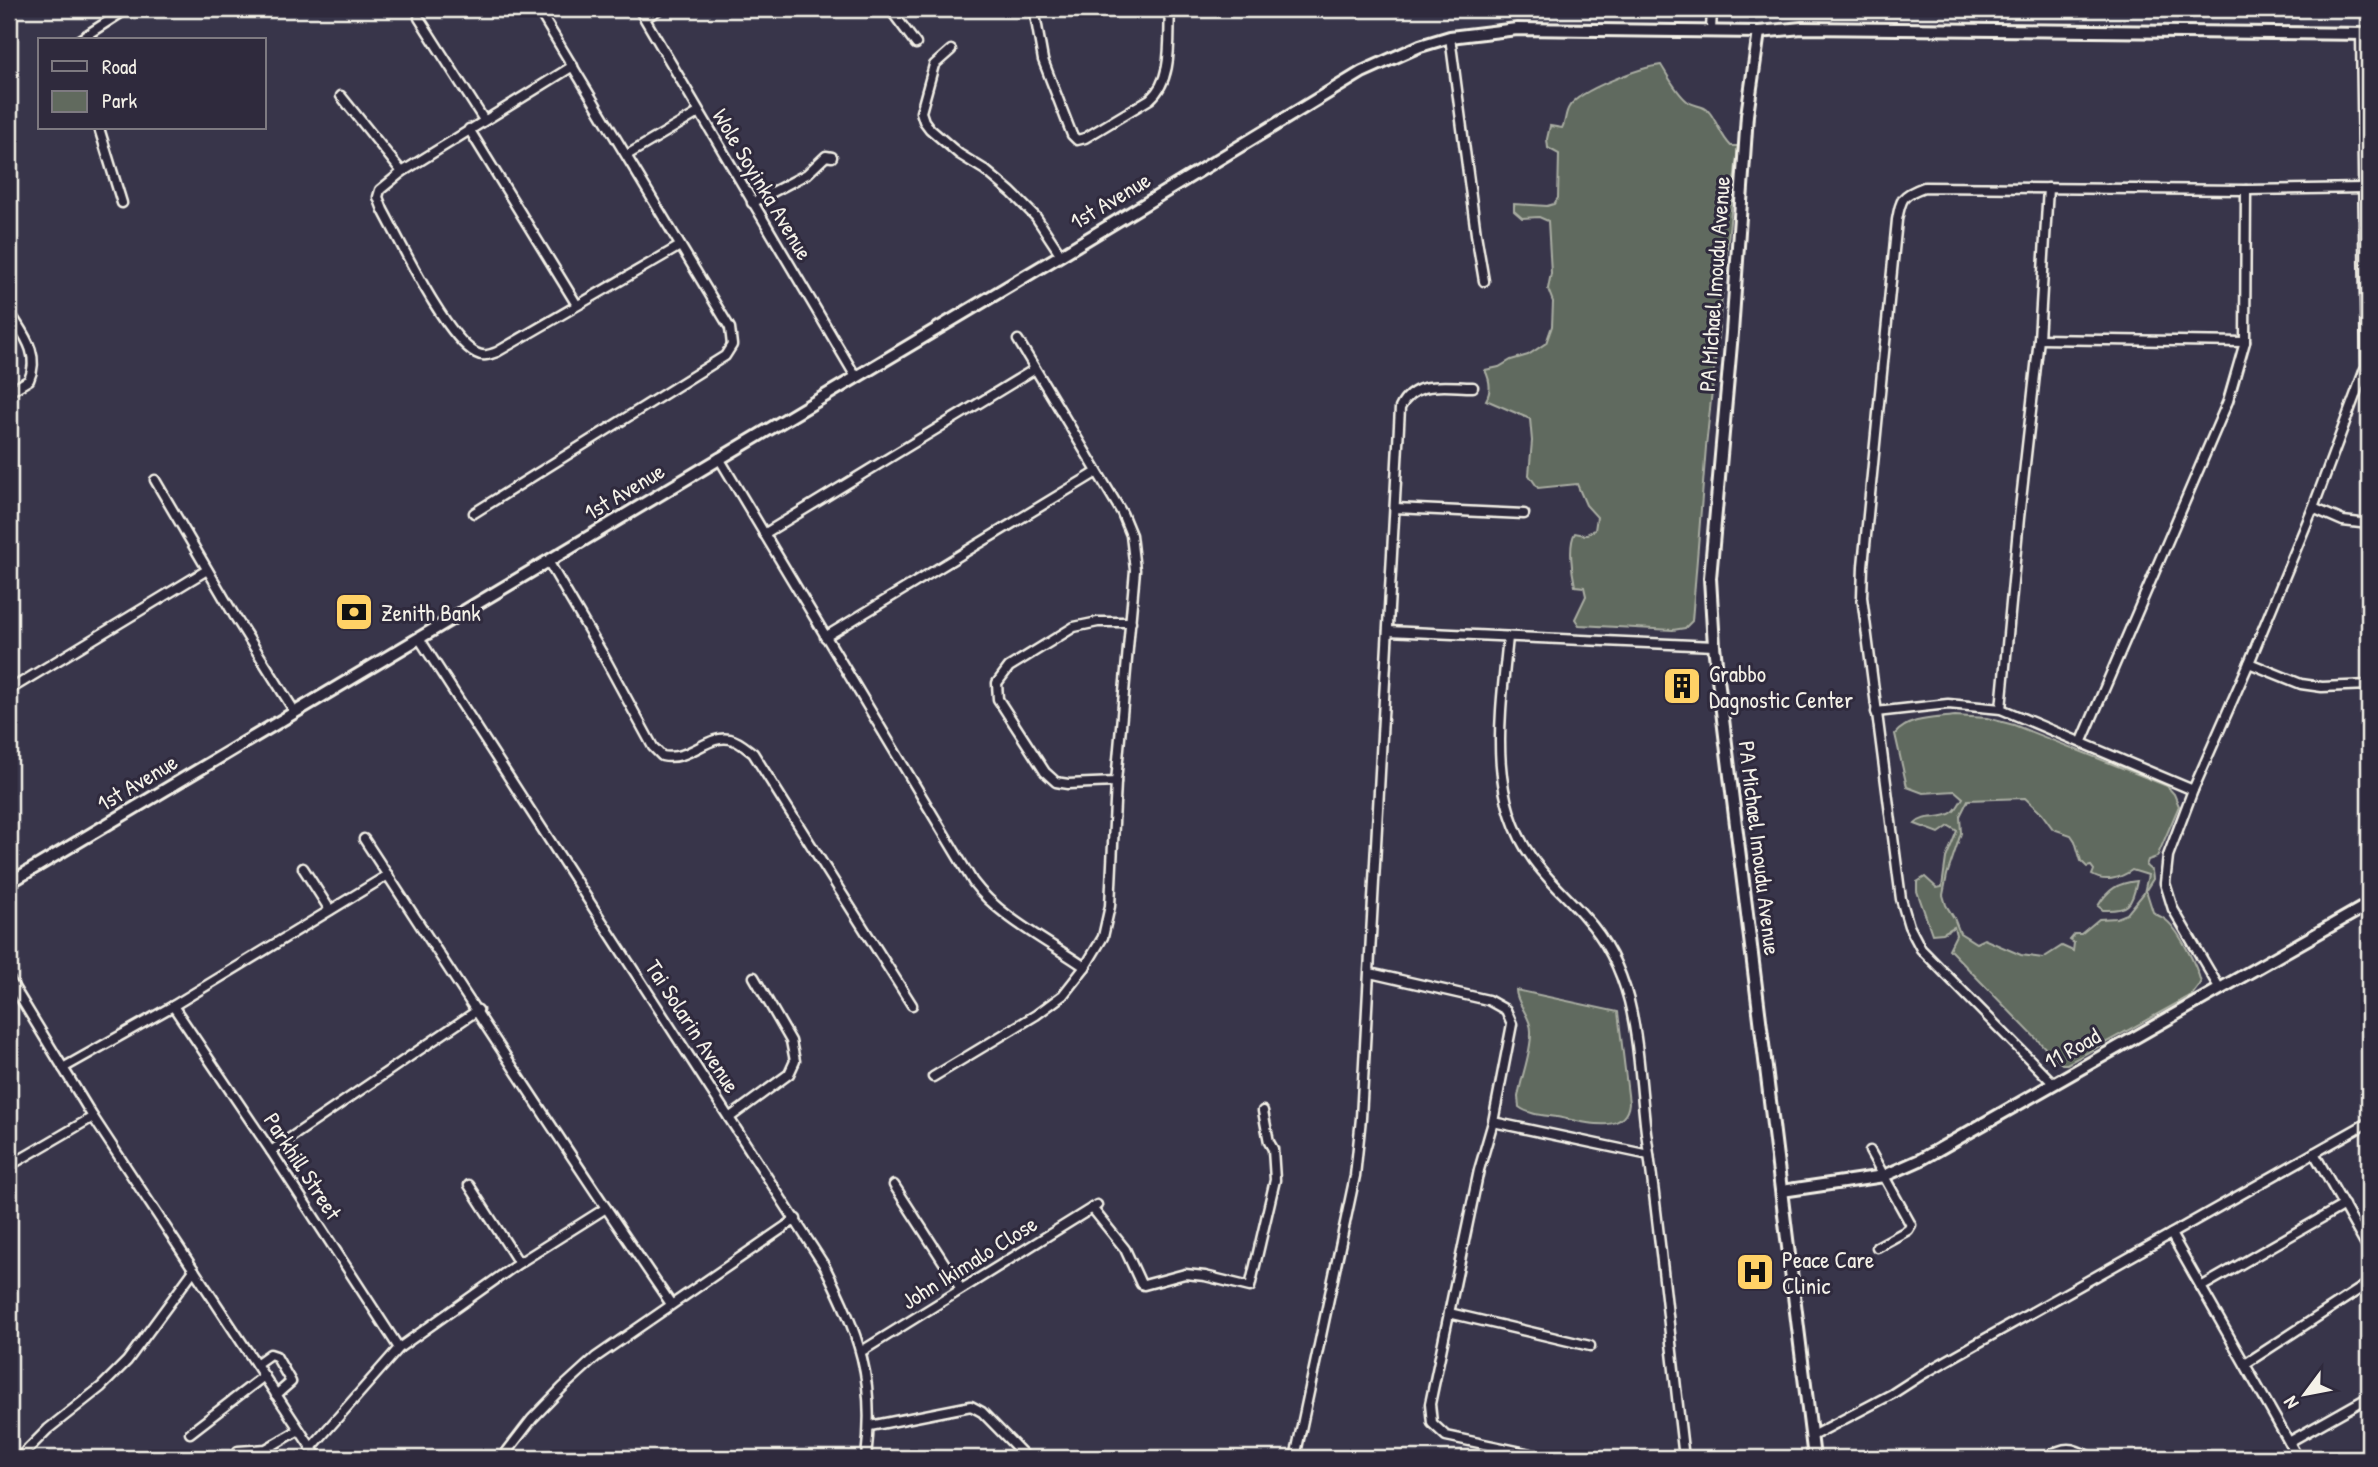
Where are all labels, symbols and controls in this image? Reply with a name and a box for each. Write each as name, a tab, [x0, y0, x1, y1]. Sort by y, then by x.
legend	[38, 38, 266, 130]
text: Road	[102, 52, 136, 81]
text: Park	[102, 86, 137, 115]
street label: Wole Soyinka Avenue	[706, 103, 820, 265]
street label: 1st Avenue	[1064, 164, 1156, 236]
street label: PA Michael Imoudu Avenue	[1691, 175, 1737, 393]
street label: 1st Avenue	[578, 455, 670, 527]
bank icon: Zenith Bank	[333, 591, 375, 633]
place label: Zenith Bank	[381, 597, 481, 628]
place label: Grabbo Dagnostic Center	[1709, 658, 1853, 715]
building icon: Grabbo Dagnostic Center	[1661, 665, 1703, 707]
street label: PA Michael Imoudu Avenue	[1731, 739, 1789, 957]
street label: 1st Avenue	[91, 746, 183, 818]
street label: Tai Solarin Avenue	[638, 953, 748, 1099]
street label: 11 Road	[2038, 1020, 2106, 1076]
street label: Parkhill Street	[257, 1106, 350, 1227]
street label: John Ikimalo Close	[895, 1208, 1043, 1316]
place label: Peace Care Clinic	[1782, 1244, 1874, 1301]
hospital icon: Peace Care Clinic	[1734, 1251, 1776, 1293]
north arrow	[2270, 1358, 2340, 1428]
text: N	[2277, 1392, 2304, 1414]

